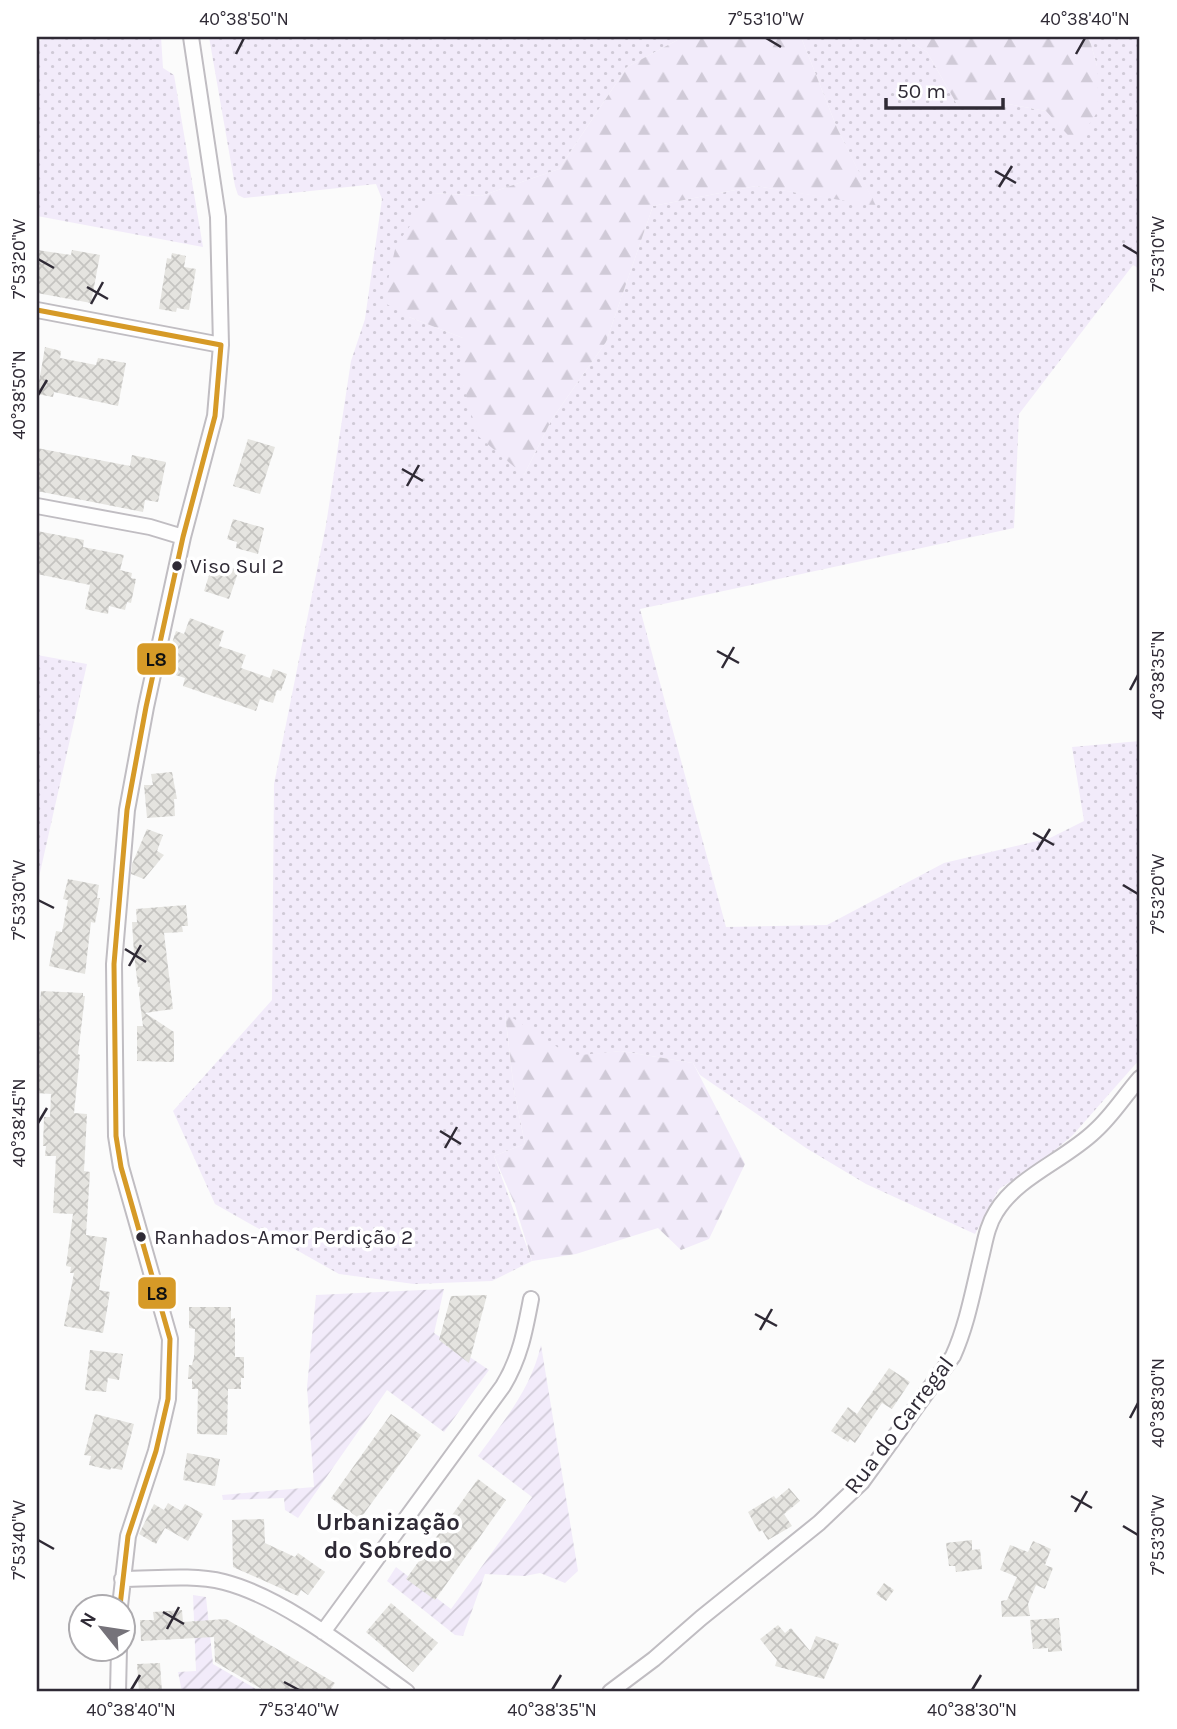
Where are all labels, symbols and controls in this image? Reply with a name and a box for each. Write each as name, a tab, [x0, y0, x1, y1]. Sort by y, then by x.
text: 40°38'50"N	[199, 8, 289, 30]
text: 7°53'10"W	[728, 8, 804, 30]
text: 40°38'40"N	[1040, 8, 1130, 30]
scale bar	[886, 66, 1004, 110]
text: 50 m	[897, 79, 946, 103]
text: 7°53'10"W	[1147, 216, 1169, 292]
text: 7°53'20"W	[8, 219, 30, 299]
text: 40°38'50"N	[8, 350, 30, 440]
place label: Viso Sul 2	[190, 554, 284, 578]
marker: Viso Sul 2	[170, 559, 184, 573]
text: 40°38'35"N	[1147, 630, 1169, 720]
line badge: L8	[136, 642, 177, 676]
text: L8	[145, 649, 167, 671]
text: 7°53'20"W	[1147, 854, 1169, 934]
text: 7°53'30"W	[8, 860, 30, 940]
text: 40°38'45"N	[8, 1078, 30, 1168]
place label: Ranhados-Amor Perdição 2	[154, 1225, 413, 1249]
marker: Ranhados-Amor Perdição 2	[134, 1230, 148, 1244]
line badge: L8	[137, 1276, 177, 1310]
text: L8	[146, 1283, 168, 1305]
street label: Rua do Carregal	[839, 1351, 959, 1499]
text: 40°38'30"N	[1147, 1358, 1169, 1448]
text: 7°53'30"W	[1147, 1495, 1169, 1575]
text: 7°53'40"W	[8, 1500, 30, 1580]
district label: Urbanização do Sobredo	[316, 1508, 460, 1564]
north arrow	[66, 1592, 136, 1662]
text: N	[75, 1609, 101, 1631]
text: 40°38'40"N	[86, 1699, 176, 1721]
text: 7°53'40"W	[259, 1699, 339, 1721]
text: 40°38'35"N	[507, 1699, 597, 1721]
text: 40°38'30"N	[927, 1699, 1017, 1721]

